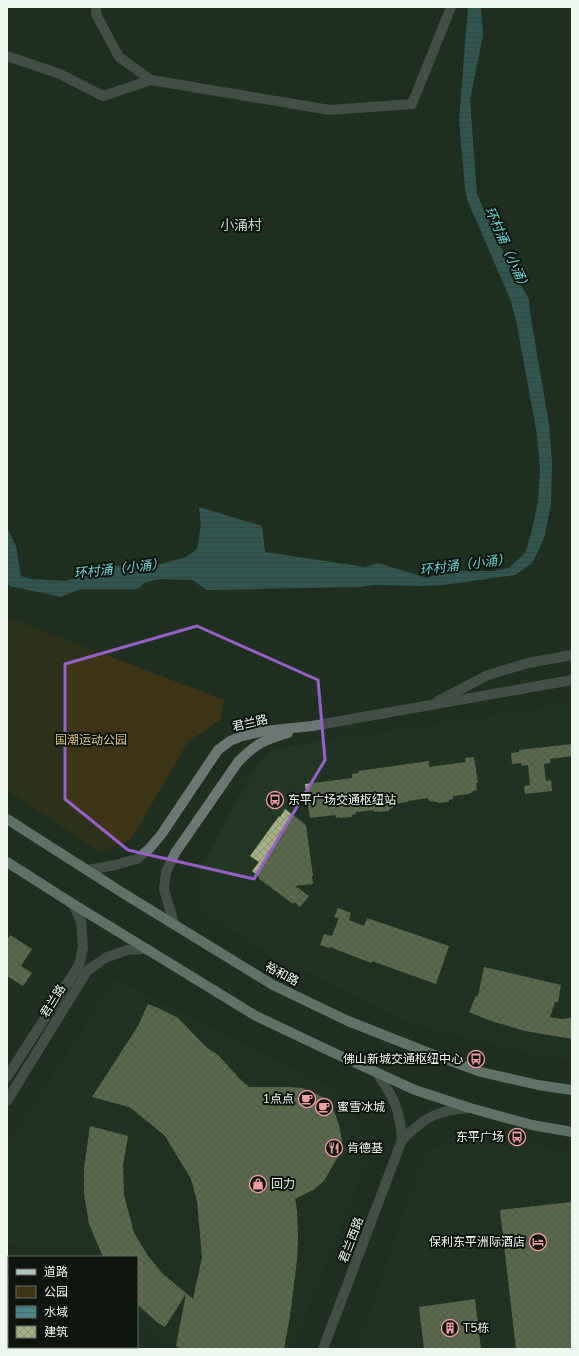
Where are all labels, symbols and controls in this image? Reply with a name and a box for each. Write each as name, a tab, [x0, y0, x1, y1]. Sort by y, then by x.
water label: 环村涌（小涌）	[480, 204, 534, 294]
district label: 小涌村	[220, 216, 262, 235]
water label: 环村涌（小涌）	[419, 551, 511, 579]
water label: 环村涌（小涌）	[73, 555, 165, 583]
street label: 君兰路	[231, 711, 269, 735]
park label: 国潮运动公园	[55, 732, 127, 748]
bus stop icon: 东平广场交通枢纽站	[265, 790, 285, 810]
place label: 东平广场交通枢纽站	[288, 792, 396, 808]
street label: 裕和路	[262, 958, 302, 990]
street label: 君兰路	[37, 981, 69, 1021]
bus stop icon: 佛山新城交通枢纽中心	[466, 1049, 486, 1069]
place label: 佛山新城交通枢纽中心	[343, 1051, 463, 1067]
cafe icon: 1点点	[297, 1089, 317, 1109]
place label: 1点点	[263, 1091, 294, 1107]
cafe icon: 蜜雪冰城	[314, 1097, 334, 1117]
place label: 蜜雪冰城	[337, 1099, 385, 1115]
bus stop icon: 东平广场	[507, 1127, 527, 1147]
place label: 东平广场	[456, 1129, 504, 1145]
restaurant icon: 肯德基	[324, 1138, 344, 1158]
place label: 肯德基	[347, 1140, 383, 1156]
shop icon: 回力	[248, 1174, 268, 1194]
place label: 回力	[271, 1176, 295, 1192]
street label: 君兰西路	[335, 1215, 367, 1265]
hotel icon: 保利东平洲际酒店	[528, 1232, 548, 1252]
place label: 保利东平洲际酒店	[429, 1234, 525, 1250]
legend	[8, 1256, 138, 1348]
text: 道路	[44, 1264, 68, 1280]
text: 公园	[44, 1284, 68, 1300]
text: 水域	[44, 1304, 68, 1320]
building icon: T5栋	[440, 1318, 460, 1338]
place label: T5栋	[463, 1320, 489, 1336]
text: 建筑	[44, 1324, 68, 1340]

